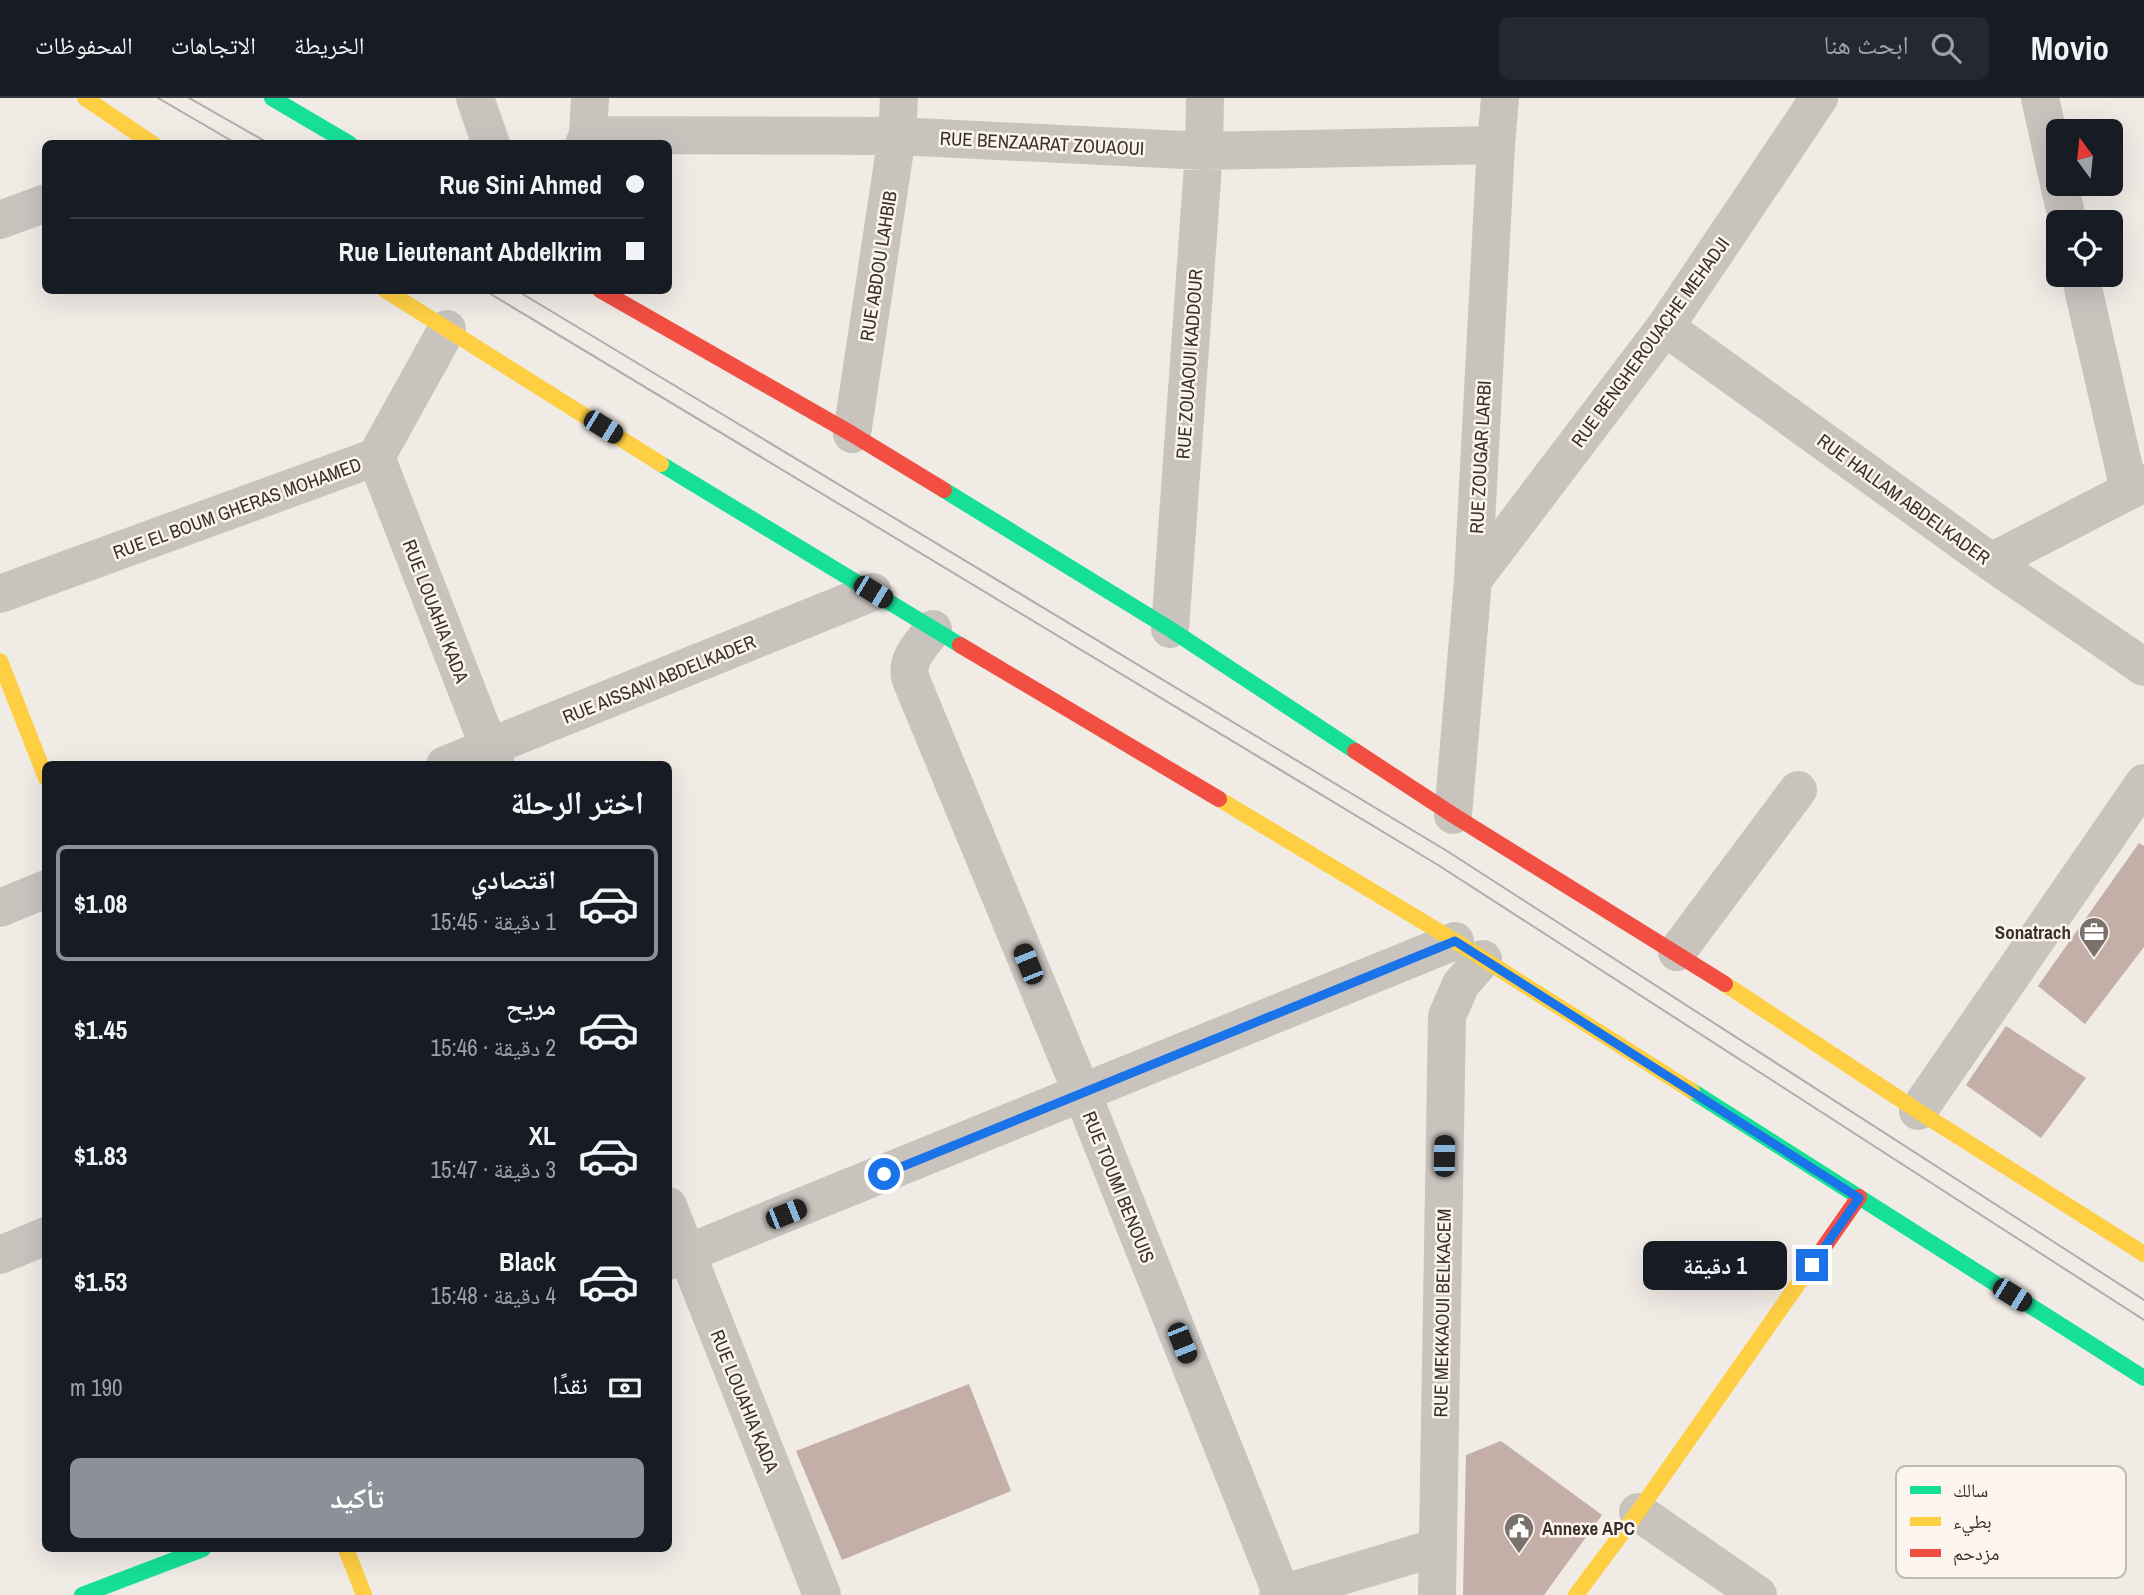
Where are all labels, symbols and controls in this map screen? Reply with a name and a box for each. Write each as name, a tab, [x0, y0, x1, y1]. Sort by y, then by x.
search box	[1499, 17, 1989, 80]
text: Movio	[2031, 26, 2109, 70]
text: ابحث هنا	[1824, 27, 1909, 62]
text: المحفوظات	[35, 29, 133, 61]
text: الاتجاهات	[171, 29, 256, 61]
text: الخريطة	[294, 29, 365, 61]
icon: search	[1927, 29, 1965, 67]
north arrow	[2046, 119, 2123, 196]
map controls	[2046, 119, 2123, 287]
street label: RUE BENZAARAT ZOUAOUI	[939, 125, 1145, 161]
text: Rue Sini Ahmed	[439, 167, 602, 202]
street label: RUE ABDOU LAHBIB	[853, 189, 903, 343]
button: locate	[2046, 210, 2123, 287]
street label: RUE BENGHEROUACHE MEHADJI	[1565, 232, 1735, 452]
text: Rue Lieutenant Abdelkrim	[339, 234, 602, 269]
street label: RUE ZOUAOUI KADDOUR	[1169, 268, 1209, 460]
street label: RUE ZOUGAR LARBI	[1463, 380, 1497, 534]
car	[580, 407, 627, 447]
street label: RUE HALLAM ABDELKADER	[1812, 427, 1996, 571]
street label: RUE EL BOUM GHERAS MOHAMED	[109, 451, 365, 565]
street label: RUE LOUAHIA KADA	[397, 536, 476, 687]
car	[850, 572, 897, 612]
street label: RUE AISSANI ABDELKADER	[559, 628, 759, 730]
text: اختر الرحلة	[510, 781, 644, 824]
text: اقتصادي	[471, 862, 556, 897]
icon: car	[577, 872, 640, 935]
text: $1.08	[74, 886, 127, 921]
text: 1 دقيقة · 15:45	[431, 906, 556, 937]
office icon: Sonatrach	[2077, 915, 2111, 959]
place label: Sonatrach	[1995, 919, 2071, 945]
car	[1011, 941, 1046, 987]
text: مريح	[506, 988, 556, 1023]
icon: car	[577, 998, 640, 1061]
text: $1.45	[74, 1012, 127, 1047]
text: 2 دقيقة · 15:46	[431, 1032, 556, 1063]
street label: RUE TOUMI BENOUIS	[1077, 1107, 1161, 1267]
text: XL	[529, 1118, 556, 1153]
icon: car	[577, 1124, 640, 1187]
car	[1434, 1135, 1455, 1177]
text: $1.83	[74, 1138, 127, 1173]
text: 3 دقيقة · 15:47	[431, 1154, 556, 1185]
route start	[868, 1158, 900, 1190]
car	[763, 1196, 810, 1232]
street label: RUE MEKKAOUI BELKACEM	[1427, 1208, 1457, 1418]
callout: 1 دقيقة	[1644, 1240, 1787, 1290]
text: Black	[499, 1244, 556, 1279]
route end	[1796, 1249, 1828, 1281]
icon: car	[577, 1250, 640, 1313]
text: 1 دقيقة	[1683, 1250, 1747, 1281]
text: $1.53	[74, 1264, 127, 1299]
car	[1989, 1275, 2036, 1315]
text: 4 دقيقة · 15:48	[431, 1280, 556, 1311]
car	[1165, 1320, 1200, 1366]
street label: RUE LOUAHIA KADA	[705, 1326, 786, 1477]
text: نقدًا	[552, 1367, 588, 1402]
icon: cash	[606, 1369, 644, 1407]
text: 190 m	[70, 1372, 122, 1403]
button: تأكيد	[70, 1458, 644, 1538]
legend	[1896, 1466, 2126, 1578]
text: سالك	[1953, 1477, 1988, 1503]
text: بطيء	[1953, 1508, 1992, 1537]
public building icon: Annexe APC	[1502, 1511, 1536, 1555]
place label: Annexe APC	[1542, 1515, 1635, 1541]
text: مزدحم	[1953, 1540, 1999, 1566]

